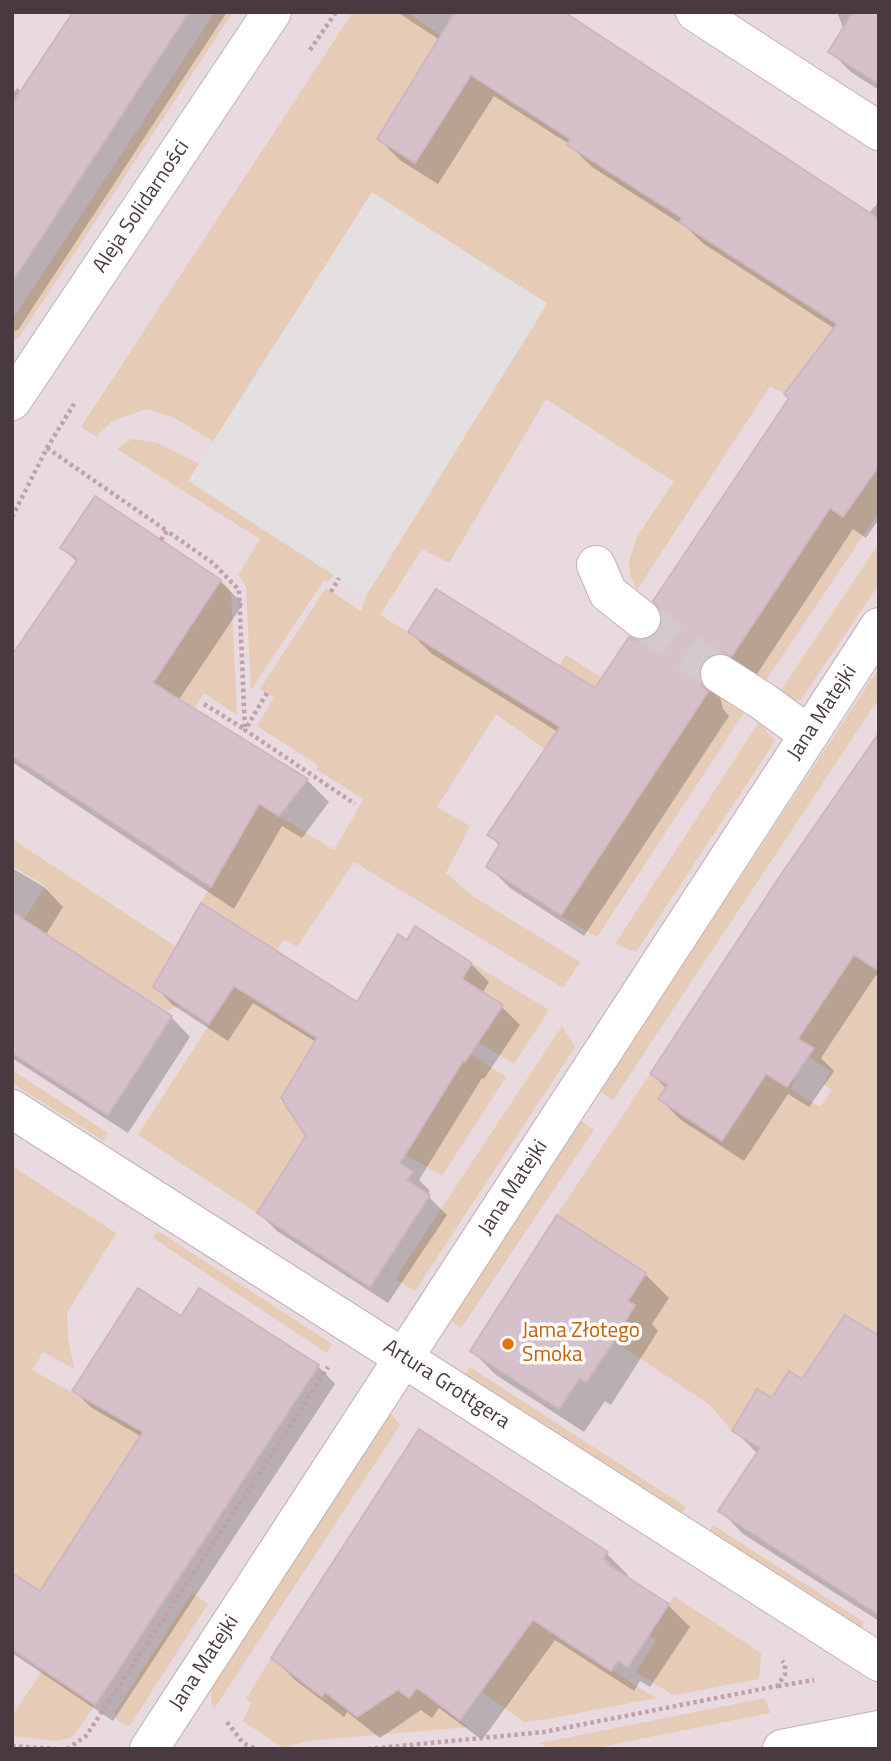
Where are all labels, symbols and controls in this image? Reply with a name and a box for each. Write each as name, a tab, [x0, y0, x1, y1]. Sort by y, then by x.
street label: Aleja Solidarności	[88, 136, 196, 278]
street label: Jana Matejki	[783, 661, 863, 765]
street label: Jana Matejki	[474, 1136, 554, 1240]
place label: Jama Złotego Smoka	[522, 1319, 640, 1369]
street label: Artura Grottgera	[378, 1335, 514, 1435]
marker: Jama Złotego Smoka	[500, 1336, 516, 1352]
street label: Jana Matejki	[165, 1611, 245, 1715]

